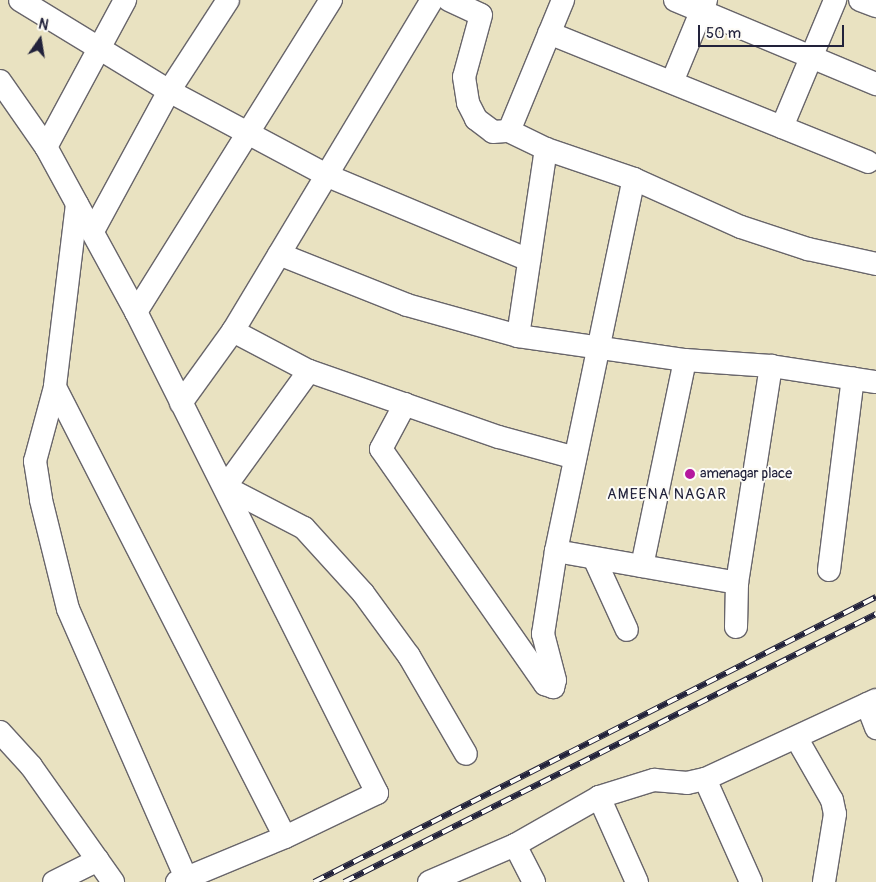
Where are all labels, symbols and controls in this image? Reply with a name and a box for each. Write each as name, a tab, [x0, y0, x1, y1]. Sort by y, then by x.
north arrow	[15, 15, 65, 65]
scale bar	[701, 15, 847, 47]
text: N	[37, 16, 50, 34]
text: 50 m	[706, 24, 741, 43]
place label: amenagar place	[700, 466, 792, 482]
marker: amenagar place	[684, 468, 696, 480]
district label: AMEENA NAGAR	[606, 486, 728, 504]

